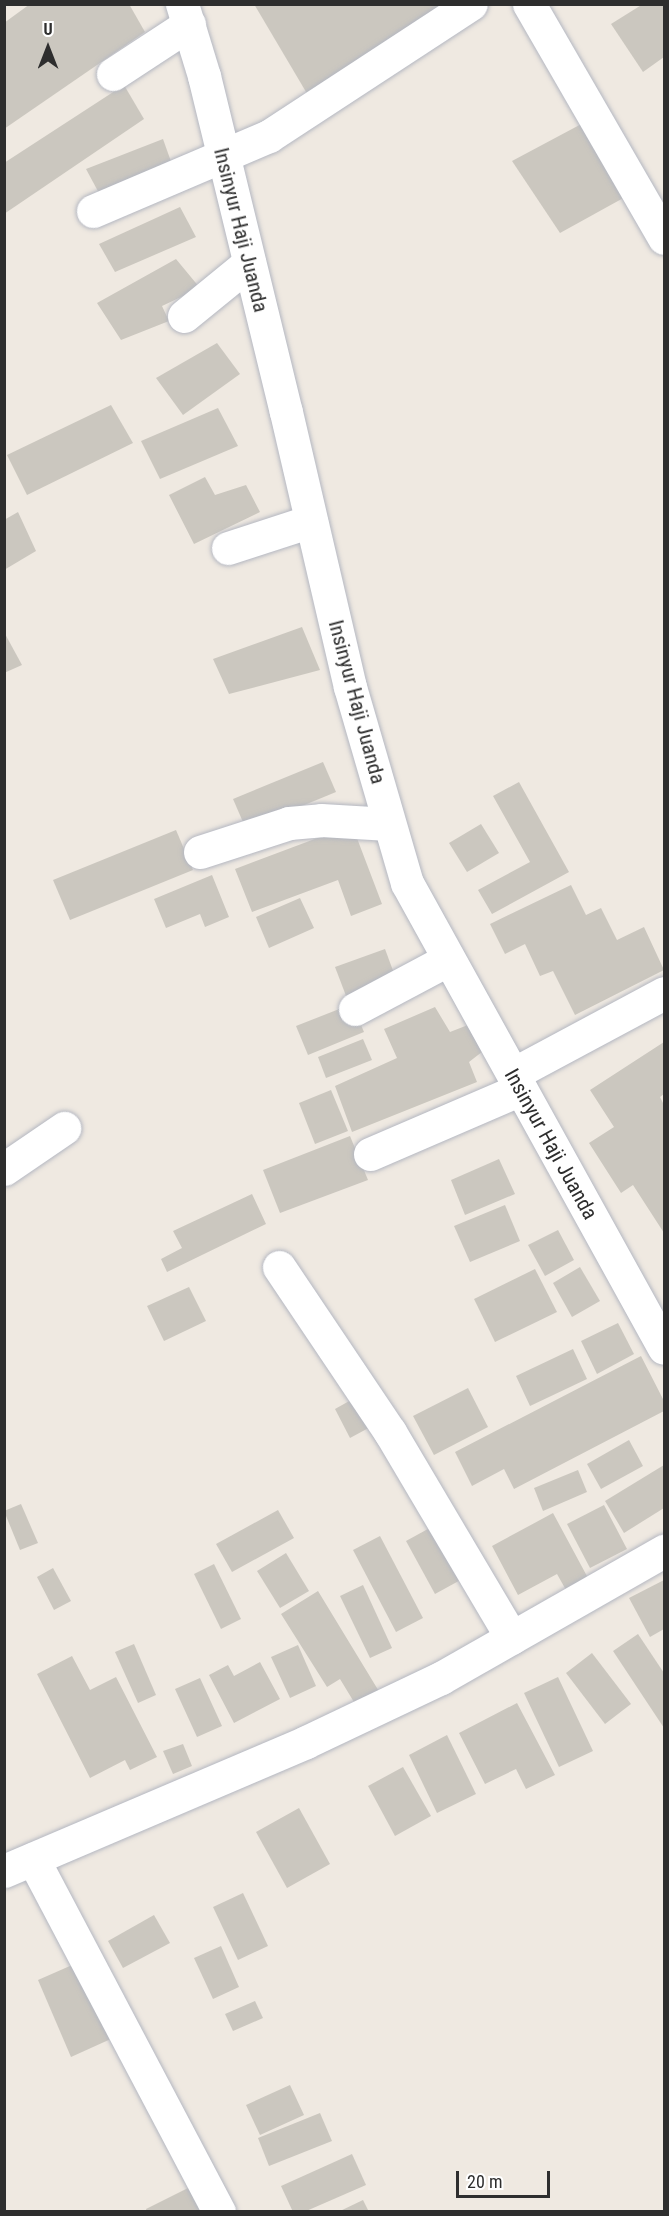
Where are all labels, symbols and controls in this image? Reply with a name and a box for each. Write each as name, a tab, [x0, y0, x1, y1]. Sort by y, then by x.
north arrow	[18, 18, 78, 78]
text: U	[43, 20, 53, 39]
street label: Insinyur Haji Juanda	[208, 145, 274, 315]
street label: Insinyur Haji Juanda	[323, 617, 391, 787]
street label: Insinyur Haji Juanda	[499, 1064, 603, 1224]
scale bar	[459, 2159, 554, 2197]
text: 20 m	[467, 2171, 502, 2192]

